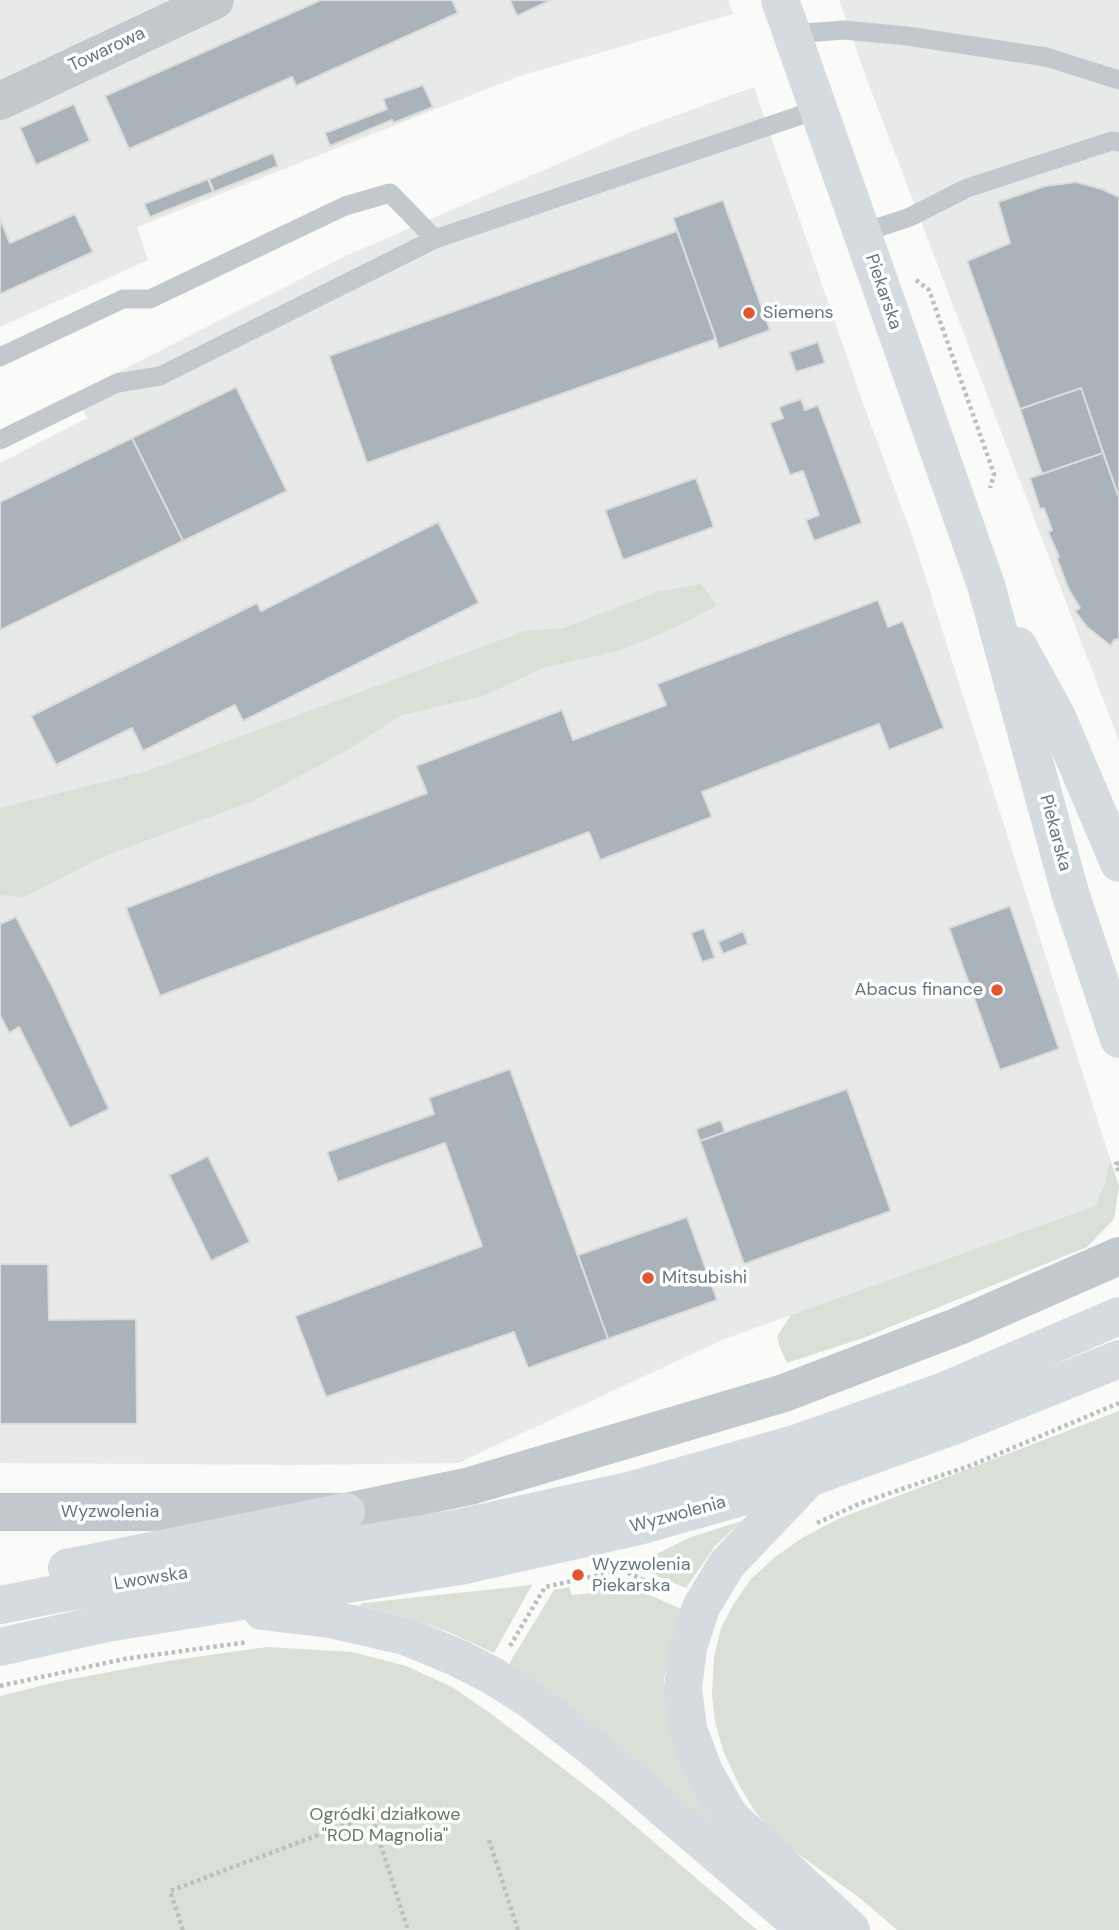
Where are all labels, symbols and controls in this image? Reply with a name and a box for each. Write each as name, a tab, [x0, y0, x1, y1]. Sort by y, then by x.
street label: Towarowa	[65, 23, 149, 77]
street label: Piekarska	[860, 251, 906, 333]
place label: Siemens	[763, 302, 834, 324]
marker: Siemens	[741, 305, 757, 321]
street label: Piekarska	[1034, 792, 1076, 874]
place label: Abacus finance	[854, 979, 983, 1001]
marker: Abacus finance	[989, 982, 1005, 998]
place label: Mitsubishi	[662, 1267, 747, 1289]
marker: Mitsubishi	[640, 1270, 656, 1286]
street label: Wyzwolenia	[628, 1492, 728, 1538]
street label: Wyzwolenia	[61, 1501, 159, 1523]
place label: Wyzwolenia Piekarska	[592, 1554, 690, 1596]
street label: Lwowska	[113, 1563, 189, 1595]
marker: Wyzwolenia Piekarska	[570, 1567, 586, 1583]
park label: Ogródki działkowe "ROD Magnolia"	[310, 1804, 460, 1846]

